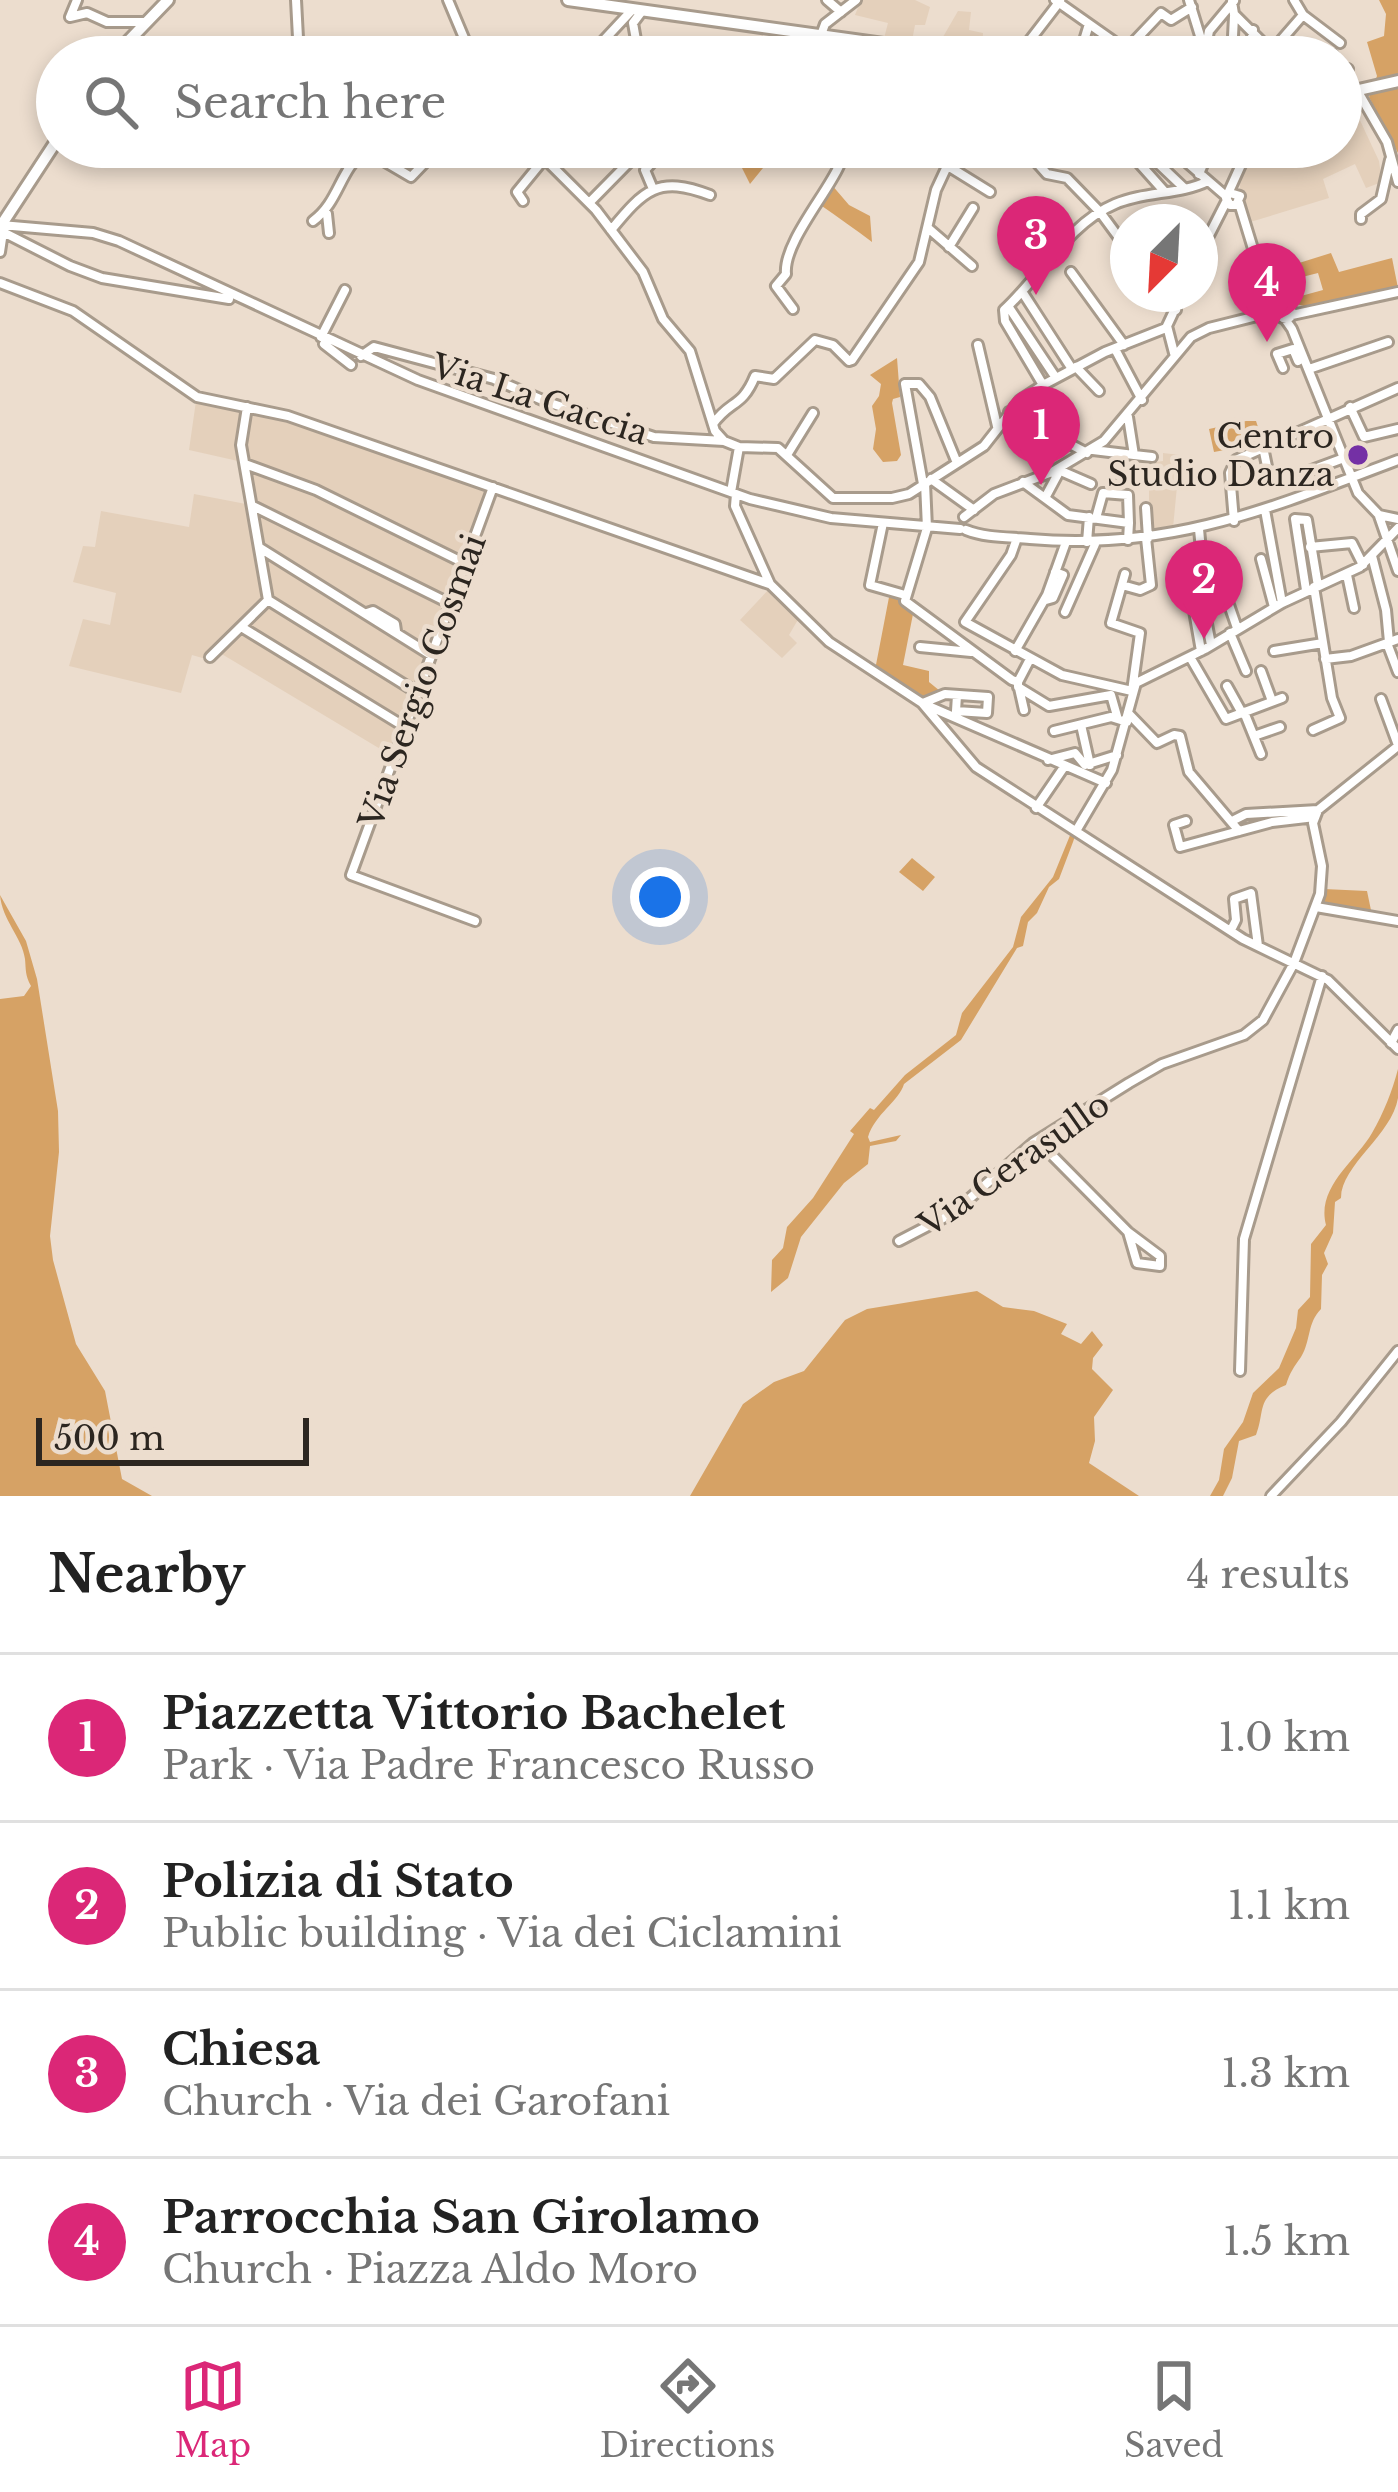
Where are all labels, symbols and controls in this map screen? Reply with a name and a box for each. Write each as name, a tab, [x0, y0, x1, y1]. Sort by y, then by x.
search box	[36, 36, 1362, 168]
icon: search	[78, 69, 144, 135]
text: Search here	[174, 74, 446, 130]
pin: 3	[997, 196, 1075, 295]
north arrow	[1110, 204, 1218, 312]
pin: 4	[1228, 243, 1306, 342]
street label: Via La Caccia	[425, 345, 654, 454]
pin: 1	[1002, 386, 1080, 485]
place label: Centro Studio Danza	[1107, 416, 1335, 495]
marker: Centro Studio Danza	[1345, 442, 1371, 468]
street label: Via Sergio Cosmai	[350, 528, 495, 835]
pin: 2	[1165, 540, 1243, 639]
your location	[630, 867, 690, 927]
street label: Via Cerasullo	[910, 1083, 1118, 1246]
scale bar	[36, 1412, 309, 1465]
text: 500 m	[54, 1418, 165, 1459]
text: Nearby	[48, 1543, 245, 1606]
text: 4 results	[1187, 1550, 1350, 1599]
text: Piazzetta Vittorio Bachelet	[162, 1685, 785, 1741]
text: 1	[78, 1713, 96, 1762]
text: 1.0 km	[1218, 1713, 1350, 1762]
text: Park · Via Padre Francesco Russo	[162, 1741, 815, 1790]
text: Polizia di Stato	[162, 1853, 514, 1909]
text: 2	[74, 1881, 100, 1930]
text: 1.1 km	[1228, 1881, 1350, 1930]
text: Public building · Via dei Ciclamini	[162, 1909, 842, 1958]
text: Chiesa	[162, 2021, 321, 2077]
text: 3	[75, 2049, 99, 2098]
text: 1.3 km	[1221, 2049, 1350, 2098]
text: Church · Via dei Garofani	[162, 2077, 670, 2126]
text: Parrocchia San Girolamo	[162, 2189, 760, 2245]
text: 4	[74, 2217, 100, 2266]
text: 1.5 km	[1223, 2217, 1350, 2266]
text: Church · Piazza Aldo Moro	[162, 2245, 698, 2294]
tab: Map	[174, 2353, 251, 2466]
tab: Directions	[600, 2353, 775, 2466]
tab: Saved	[1124, 2353, 1224, 2466]

